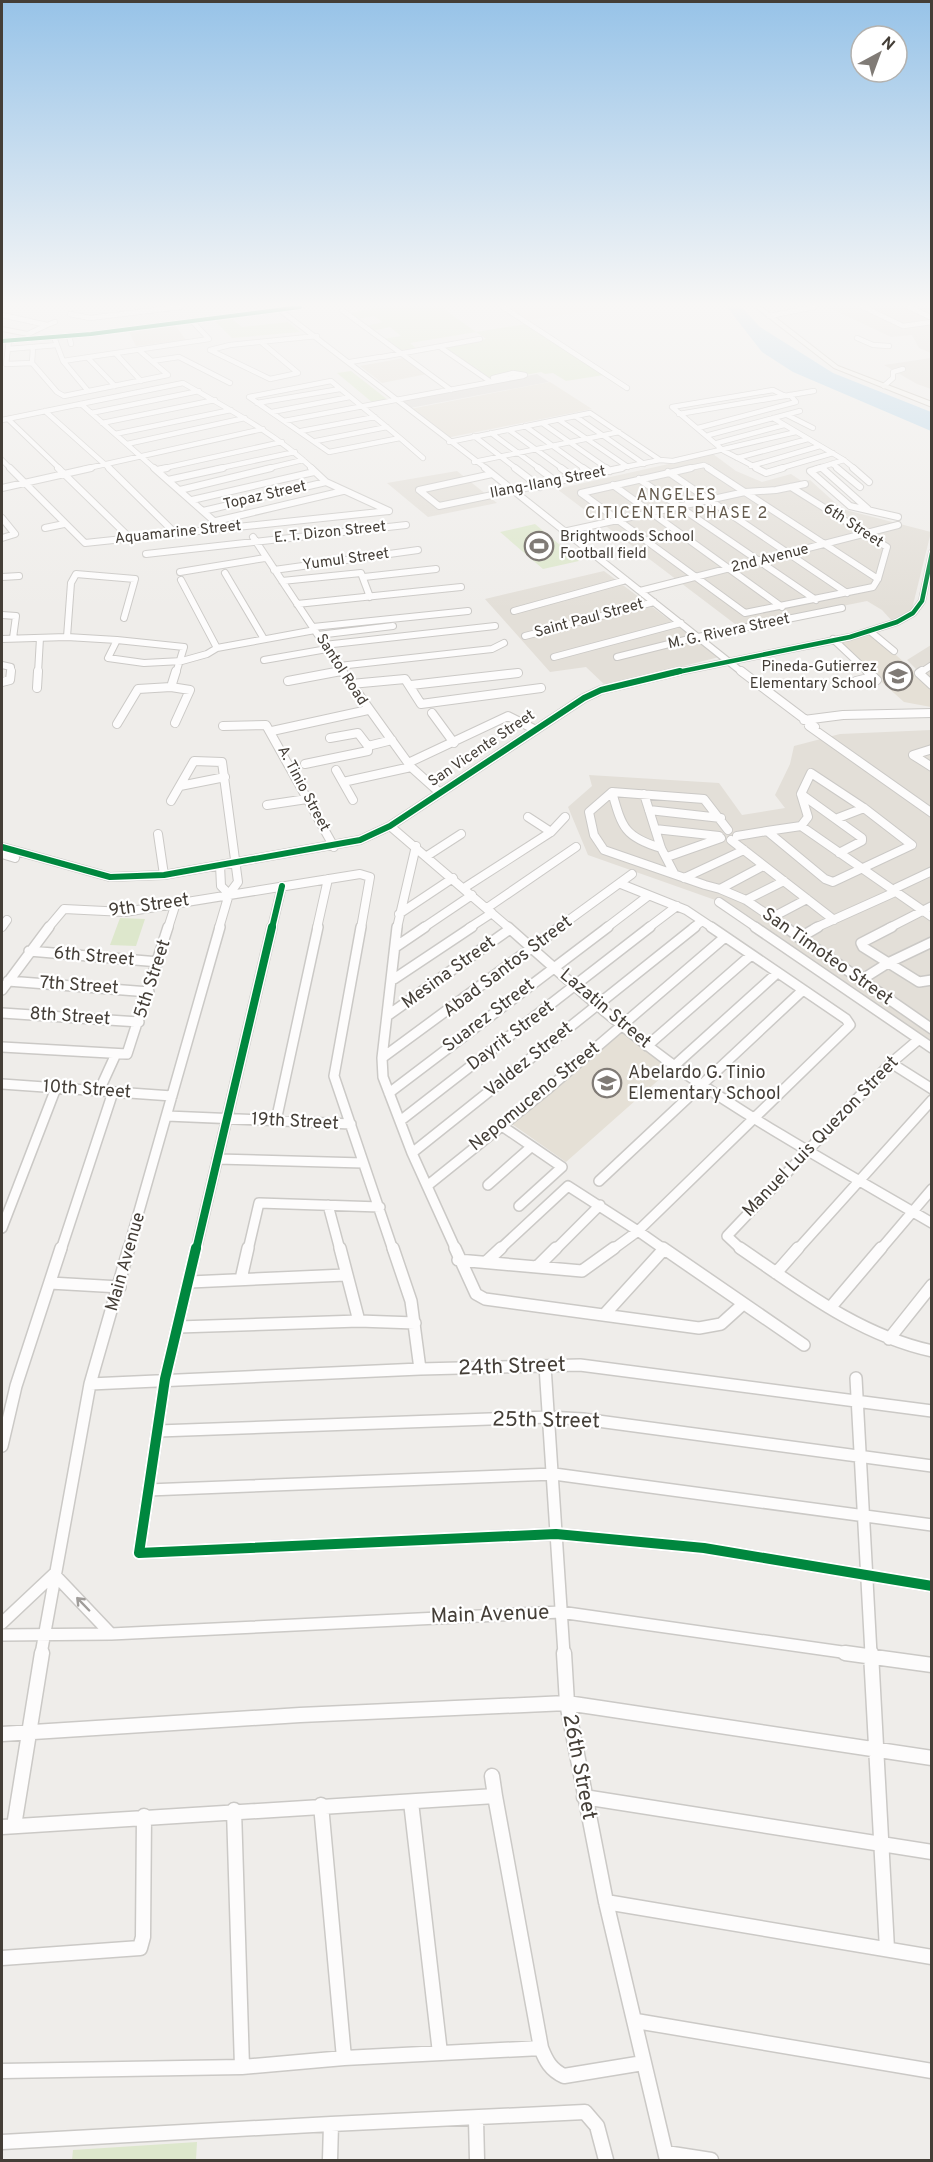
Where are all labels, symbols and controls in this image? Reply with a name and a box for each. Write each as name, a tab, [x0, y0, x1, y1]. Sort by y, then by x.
north arrow	[849, 24, 909, 84]
text: N	[877, 33, 898, 56]
street label: Ilang-Ilang Street	[489, 462, 607, 504]
street label: Topaz Street	[222, 477, 308, 515]
district label: ANGELES CITICENTER PHASE 2	[585, 486, 769, 524]
street label: 6th Street	[819, 500, 887, 552]
street label: Aquamarine Street	[114, 517, 242, 549]
street label: E. T. Dizon Street	[273, 518, 387, 548]
place label: Brightwoods School Football field	[560, 528, 694, 564]
sports icon: Brightwoods School Football field	[523, 530, 555, 562]
street label: 2nd Avenue	[729, 540, 811, 578]
street label: Yumul Street	[302, 545, 390, 575]
street label: Saint Paul Street	[532, 595, 646, 643]
street label: M. G. Rivera Street	[666, 610, 792, 654]
street label: Santol Road	[311, 631, 371, 709]
place label: Pineda-Gutierrez Elementary School	[750, 658, 877, 694]
school or university icon: Pineda-Gutierrez Elementary School	[882, 660, 914, 692]
street label: San Vicente Street	[425, 706, 539, 792]
street label: A. Tinio Street	[272, 743, 334, 835]
street label: 9th Street	[107, 889, 191, 923]
street label: San Timoteo Street	[757, 903, 897, 1011]
street label: Abad Santos Street	[439, 911, 577, 1023]
street label: Mesina Street	[398, 931, 500, 1015]
street label: 5th Street	[129, 937, 177, 1021]
street label: 6th Street	[53, 942, 135, 972]
street label: Lazatin Street	[554, 964, 656, 1054]
street label: 7th Street	[39, 972, 119, 1000]
street label: Suarez Street	[438, 974, 540, 1058]
street label: Dayrit Street	[463, 996, 559, 1076]
street label: 8th Street	[29, 1003, 111, 1031]
street label: Valdez Street	[480, 1017, 578, 1103]
street label: Nepomuceno Street	[465, 1037, 605, 1157]
street label: Manuel Luis Quezon Street	[738, 1052, 904, 1222]
place label: Abelardo G. Tinio Elementary School	[628, 1062, 781, 1106]
school or university icon: Abelardo G. Tinio Elementary School	[591, 1067, 623, 1099]
street label: 10th Street	[42, 1075, 132, 1105]
street label: 19th Street	[251, 1108, 339, 1136]
street label: Main Avenue	[101, 1210, 151, 1314]
street label: 24th Street	[458, 1352, 566, 1382]
street label: 25th Street	[492, 1407, 600, 1435]
one-way arrow	[76, 1596, 90, 1611]
street label: Main Avenue	[430, 1599, 550, 1631]
street label: 26th Street	[555, 1712, 603, 1822]

